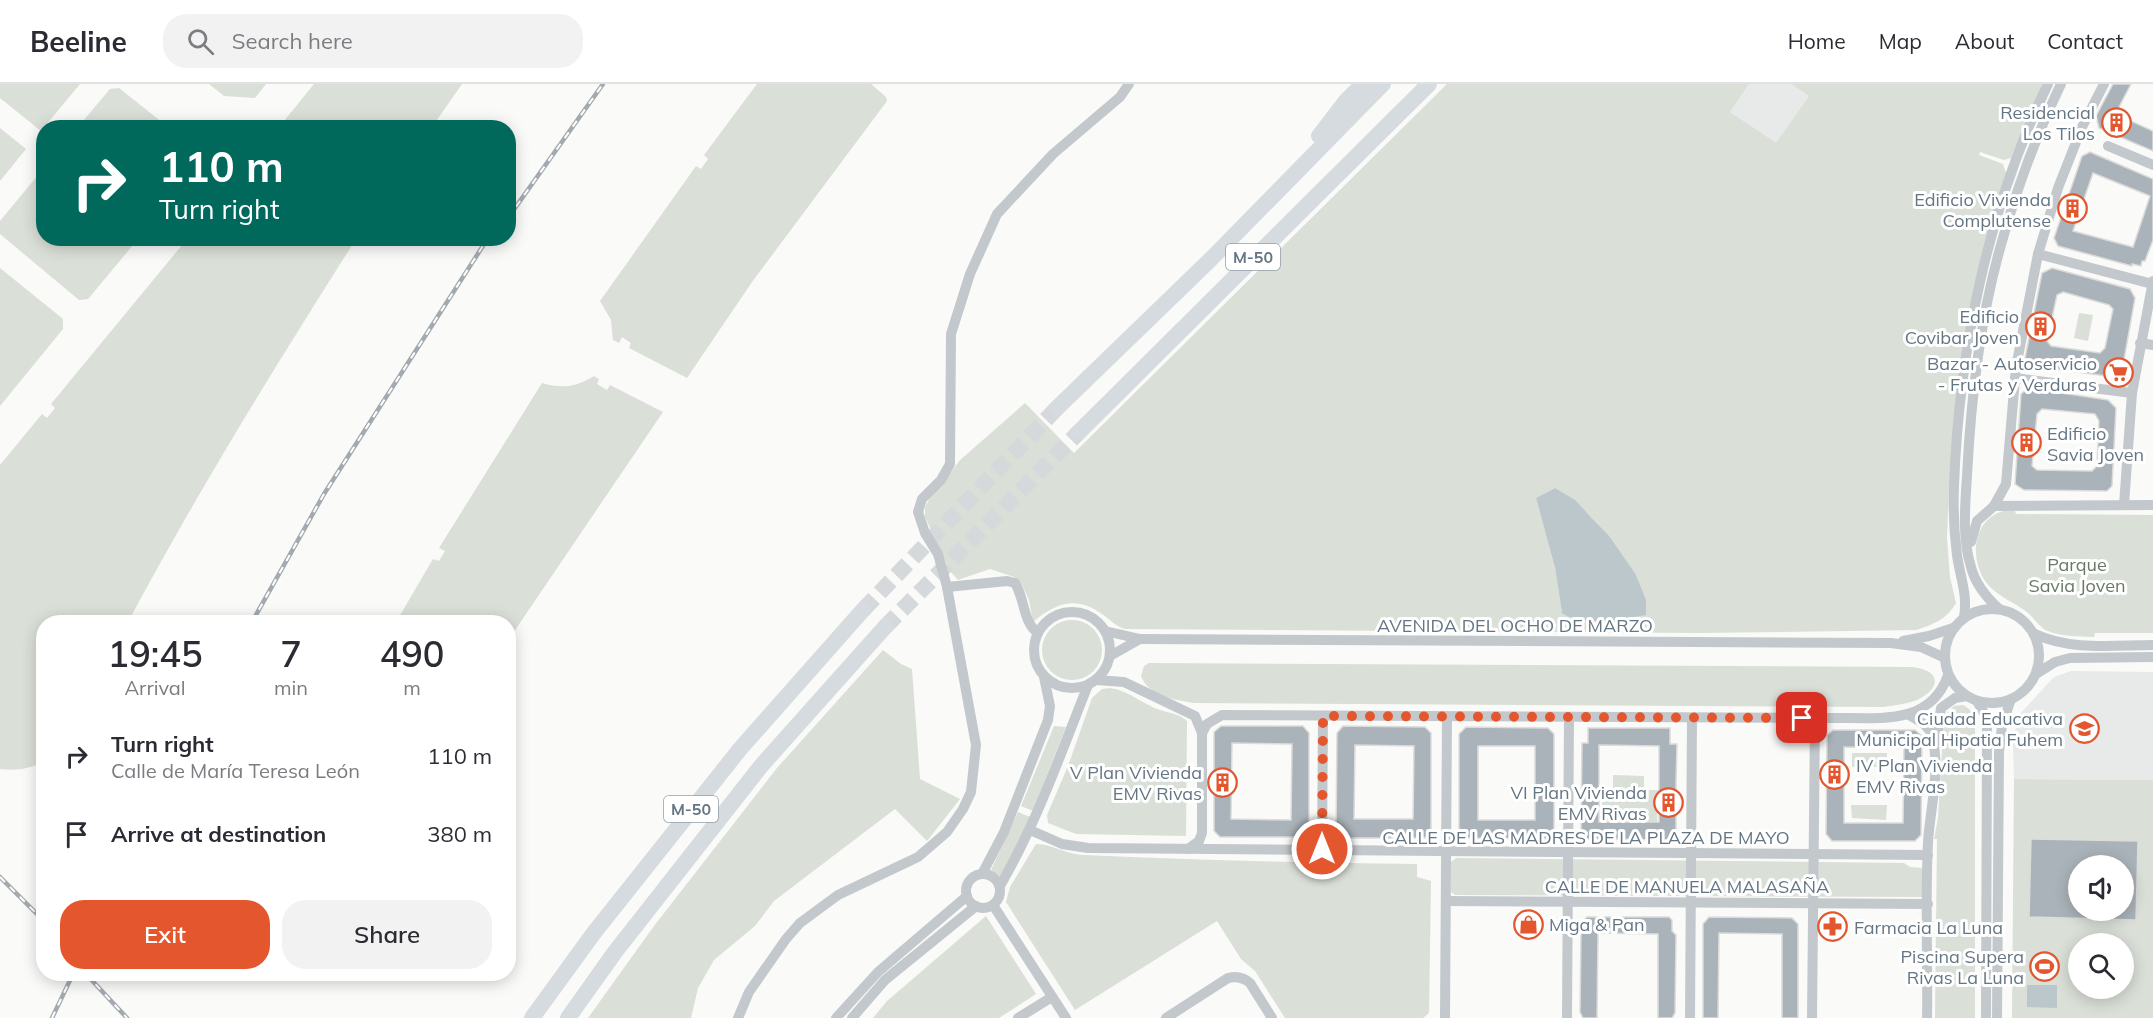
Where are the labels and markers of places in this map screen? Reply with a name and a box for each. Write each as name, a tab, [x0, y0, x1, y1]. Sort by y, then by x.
place label: Residencial Los Tilos	[2000, 101, 2095, 145]
building icon: Residencial Los Tilos	[2100, 106, 2132, 138]
place label: Edificio Vivienda Complutense	[1914, 188, 2051, 232]
building icon: Edificio Vivienda Complutense	[2056, 193, 2088, 225]
place label: Edificio Covibar Joven	[1905, 305, 2019, 349]
building icon: Edificio Covibar Joven	[2024, 310, 2056, 342]
place label: Bazar - Autoservicio - Frutas y Verduras	[1927, 352, 2097, 396]
supermarket icon: Bazar - Autoservicio - Frutas y Verduras	[2102, 357, 2134, 389]
place label: Edificio Savia Joven	[2047, 422, 2144, 466]
building icon: Edificio Savia Joven	[2010, 427, 2042, 459]
pin	[1776, 692, 1827, 743]
place label: Ciudad Educativa Municipal Hipatia Fuhem	[1856, 707, 2063, 751]
school or university icon: Ciudad Educativa Municipal Hipatia Fuhem	[2068, 712, 2100, 744]
place label: IV Plan Vivienda EMV Rivas	[1856, 754, 1993, 798]
building icon: IV Plan Vivienda EMV Rivas	[1819, 759, 1851, 791]
place label: V Plan Vivienda EMV Rivas	[1070, 761, 1202, 805]
building icon: V Plan Vivienda EMV Rivas	[1207, 766, 1239, 798]
place label: VI Plan Vivienda EMV Rivas	[1510, 781, 1647, 825]
building icon: VI Plan Vivienda EMV Rivas	[1652, 786, 1684, 818]
shop icon: Miga & Pan	[1512, 908, 1544, 940]
pharmacy icon: Farmacia La Luna	[1817, 911, 1849, 943]
place label: Miga & Pan	[1549, 913, 1645, 936]
place label: Farmacia La Luna	[1854, 916, 2003, 939]
place label: Piscina Supera Rivas La Luna	[1900, 945, 2024, 989]
sports icon: Piscina Supera Rivas La Luna	[2029, 950, 2061, 982]

